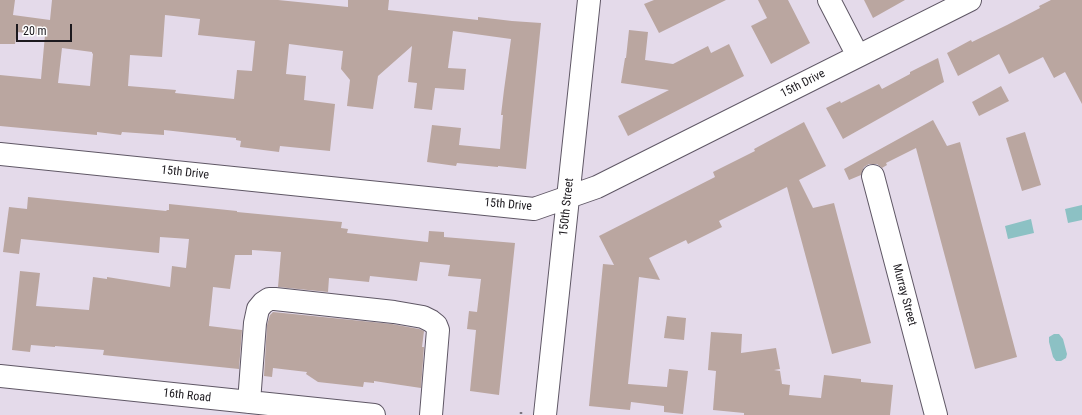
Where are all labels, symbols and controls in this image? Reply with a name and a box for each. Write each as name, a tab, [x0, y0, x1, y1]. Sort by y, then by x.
scale bar	[18, 16, 74, 42]
text: 20 m	[23, 24, 47, 38]
street label: 15th Drive	[778, 67, 828, 101]
street label: 15th Drive	[160, 163, 210, 183]
street label: 150th Street	[557, 177, 577, 237]
street label: 15th Drive	[484, 196, 532, 214]
street label: Murray Street	[889, 262, 919, 328]
street label: 16th Road	[162, 386, 212, 406]

